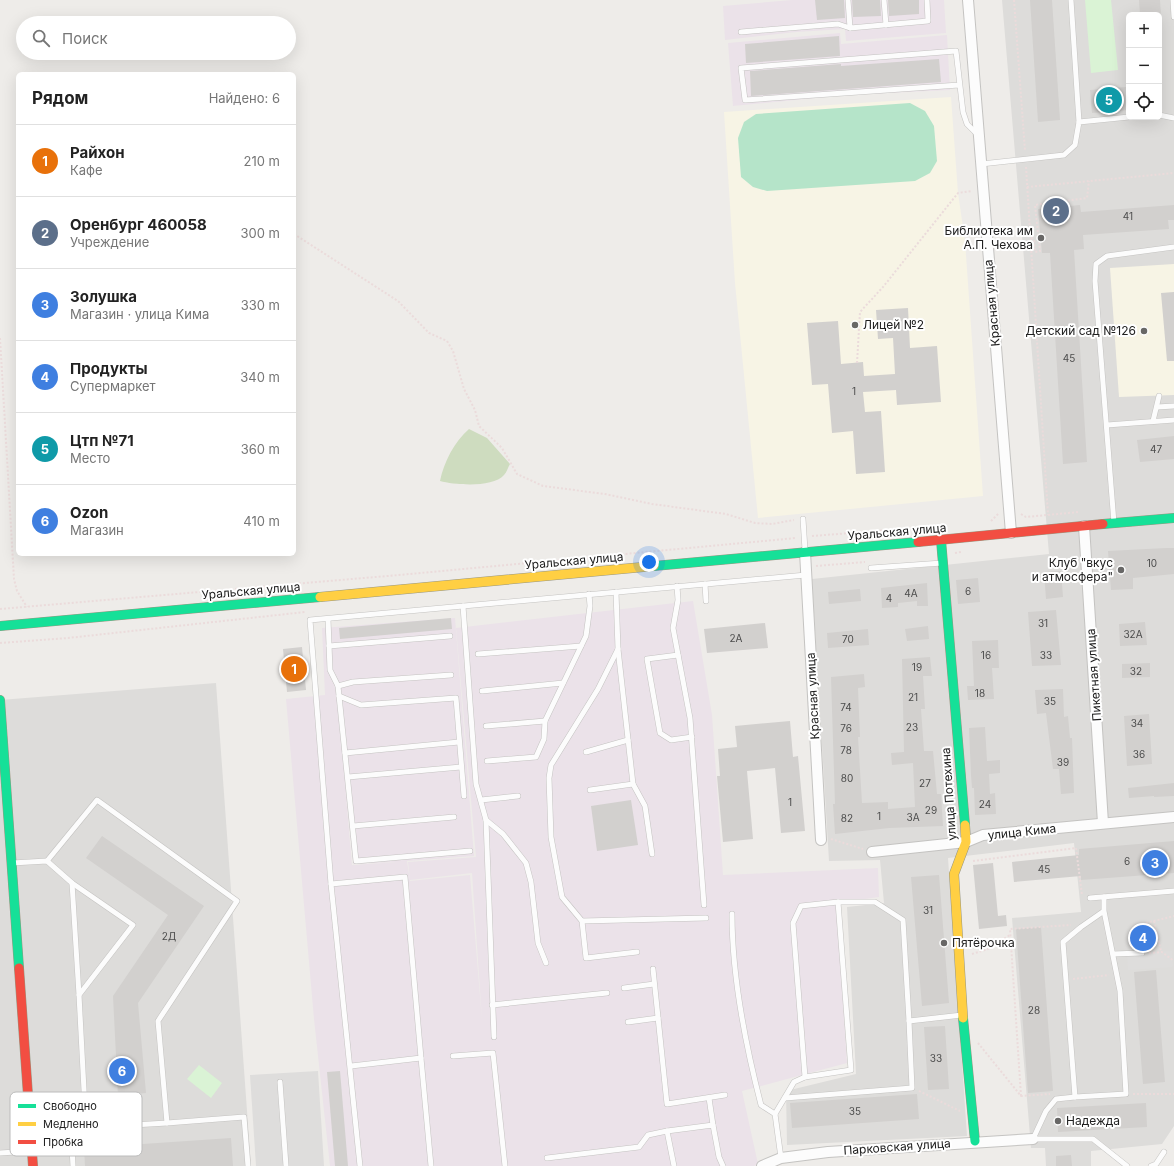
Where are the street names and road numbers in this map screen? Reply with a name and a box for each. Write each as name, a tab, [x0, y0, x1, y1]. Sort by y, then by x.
street label: Красная улица	[980, 259, 1003, 347]
street label: Уральская улица	[847, 520, 947, 543]
street label: Уральская улица	[524, 549, 624, 572]
street label: Уральская улица	[201, 579, 301, 602]
street label: Пикетная улица	[1083, 628, 1104, 722]
street label: Красная улица	[803, 652, 822, 740]
street label: улица Потехина	[938, 747, 959, 841]
street label: улица Кима	[987, 820, 1057, 843]
street label: Парковская улица	[843, 1135, 951, 1158]

